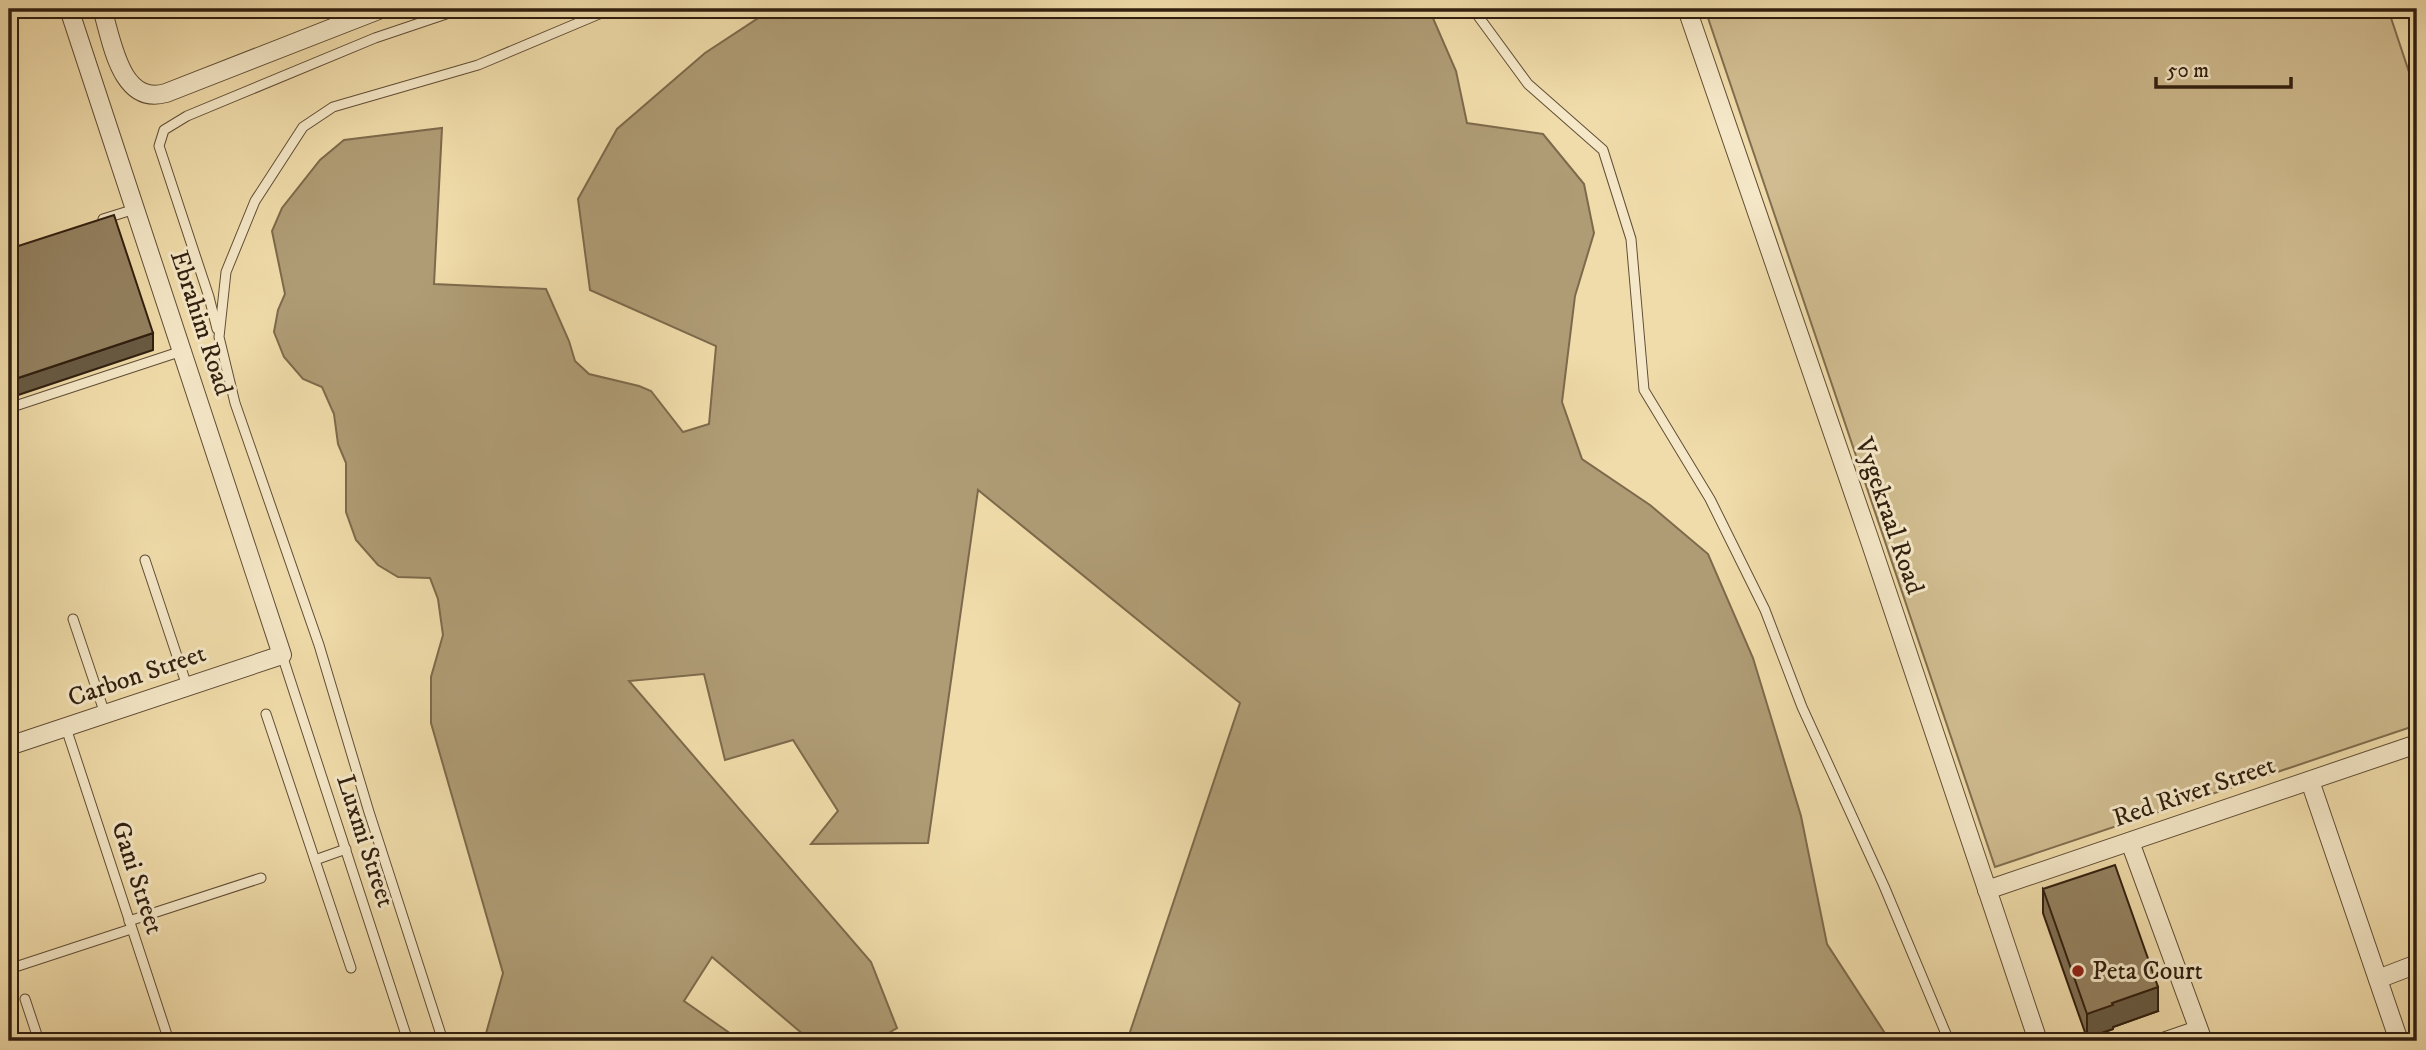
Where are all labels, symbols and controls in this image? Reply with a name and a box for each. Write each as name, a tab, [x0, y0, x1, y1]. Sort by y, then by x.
scale bar	[2156, 46, 2291, 90]
text: 50 m	[2167, 58, 2209, 84]
street label: Ebrahim Road	[162, 246, 240, 400]
street label: Vygekraal Road	[1846, 432, 1931, 599]
street label: Carbon Street	[64, 637, 210, 715]
street label: Red River Street	[2109, 749, 2279, 835]
street label: Luxmi Street	[328, 771, 402, 911]
street label: Gani Street	[103, 817, 171, 939]
place label: Peta Court	[2092, 955, 2203, 988]
marker: Peta Court	[2070, 963, 2086, 979]

